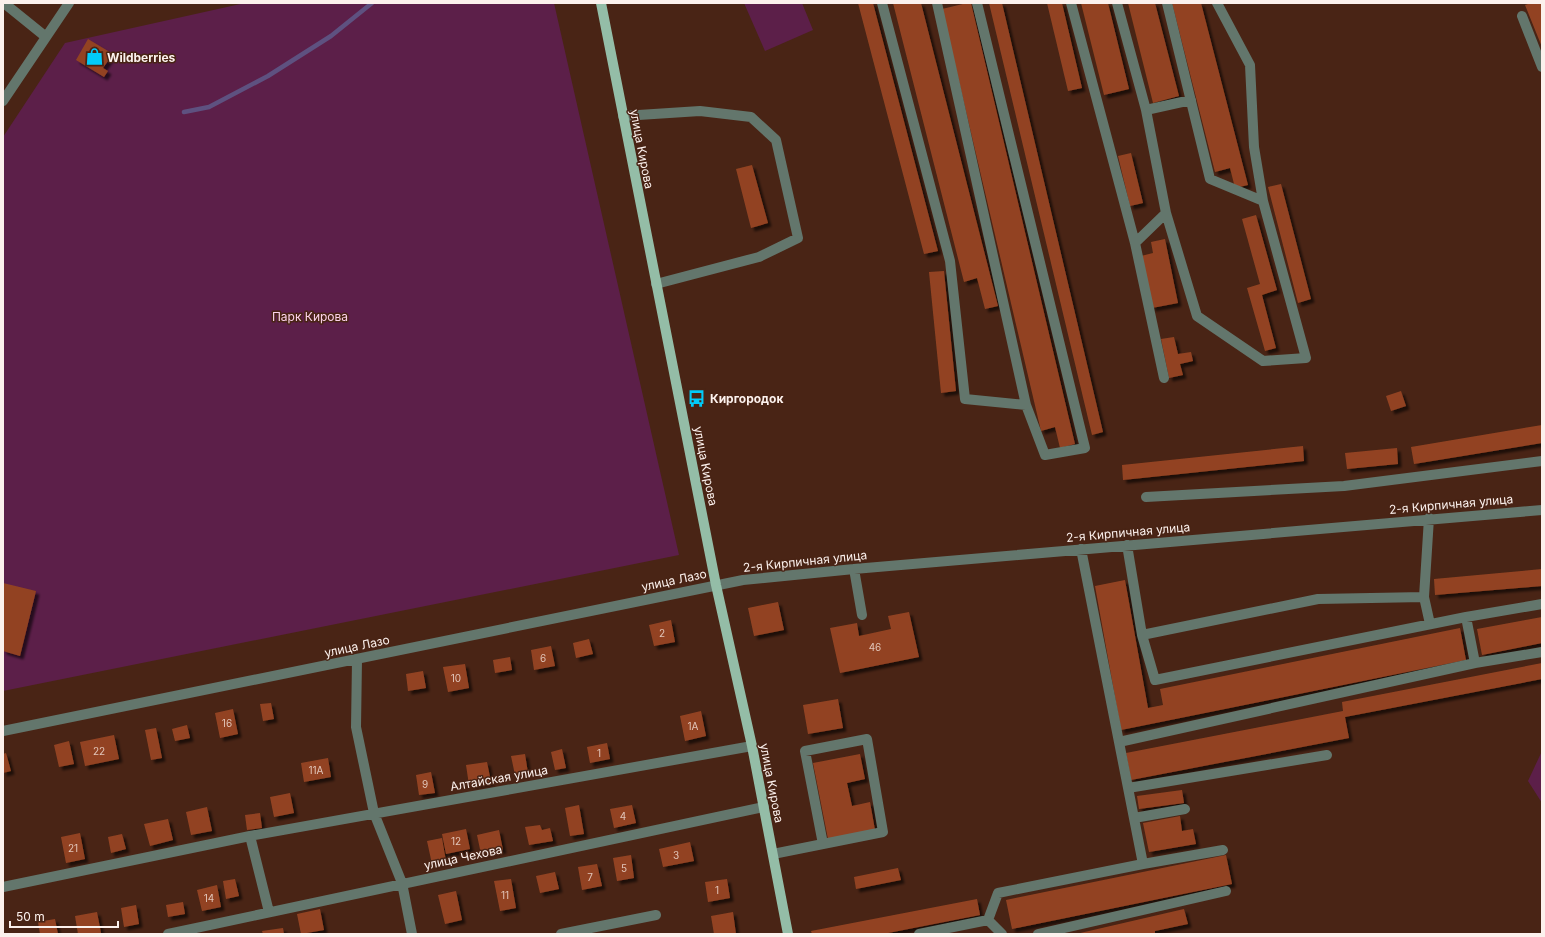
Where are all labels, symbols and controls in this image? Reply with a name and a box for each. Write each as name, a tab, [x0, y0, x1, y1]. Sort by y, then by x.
shop icon: Wildberries	[84, 47, 104, 67]
place label: Wildberries	[107, 50, 176, 65]
street label: улица Кирова	[627, 108, 657, 190]
park label: Парк Кирова	[272, 309, 348, 324]
bus stop icon: Киргородок	[687, 388, 707, 408]
place label: Киргородок	[710, 391, 783, 406]
street label: улица Кирова	[691, 425, 721, 507]
street label: 2-я Кирпичная улица	[1388, 491, 1514, 517]
street label: 2-я Кирпичная улица	[1065, 519, 1191, 545]
street label: 2-я Кирпичная улица	[742, 547, 868, 575]
street label: улица Лазо	[640, 566, 708, 594]
house number: 2	[659, 627, 665, 639]
street label: улица Лазо	[323, 632, 391, 660]
house number: 46	[869, 641, 881, 653]
house number: 6	[540, 652, 546, 664]
house number: 10	[451, 672, 461, 684]
house number: 16	[222, 717, 232, 729]
house number: 1А	[688, 720, 699, 732]
street label: улица Кирова	[757, 742, 787, 824]
house number: 22	[93, 745, 105, 757]
house number: 1	[597, 747, 601, 759]
street label: Алтайская улица	[449, 762, 549, 794]
house number: 11А	[308, 764, 324, 776]
house number: 9	[422, 778, 428, 790]
house number: 4	[620, 810, 626, 822]
house number: 12	[451, 835, 461, 847]
street label: улица Чехова	[423, 841, 503, 873]
house number: 21	[68, 842, 78, 854]
house number: 3	[673, 849, 679, 861]
house number: 5	[621, 862, 627, 874]
house number: 7	[587, 871, 593, 883]
house number: 1	[715, 884, 719, 896]
house number: 11	[501, 889, 509, 901]
house number: 14	[204, 892, 214, 904]
scale bar	[10, 903, 118, 929]
text: 50 m	[16, 909, 45, 924]

